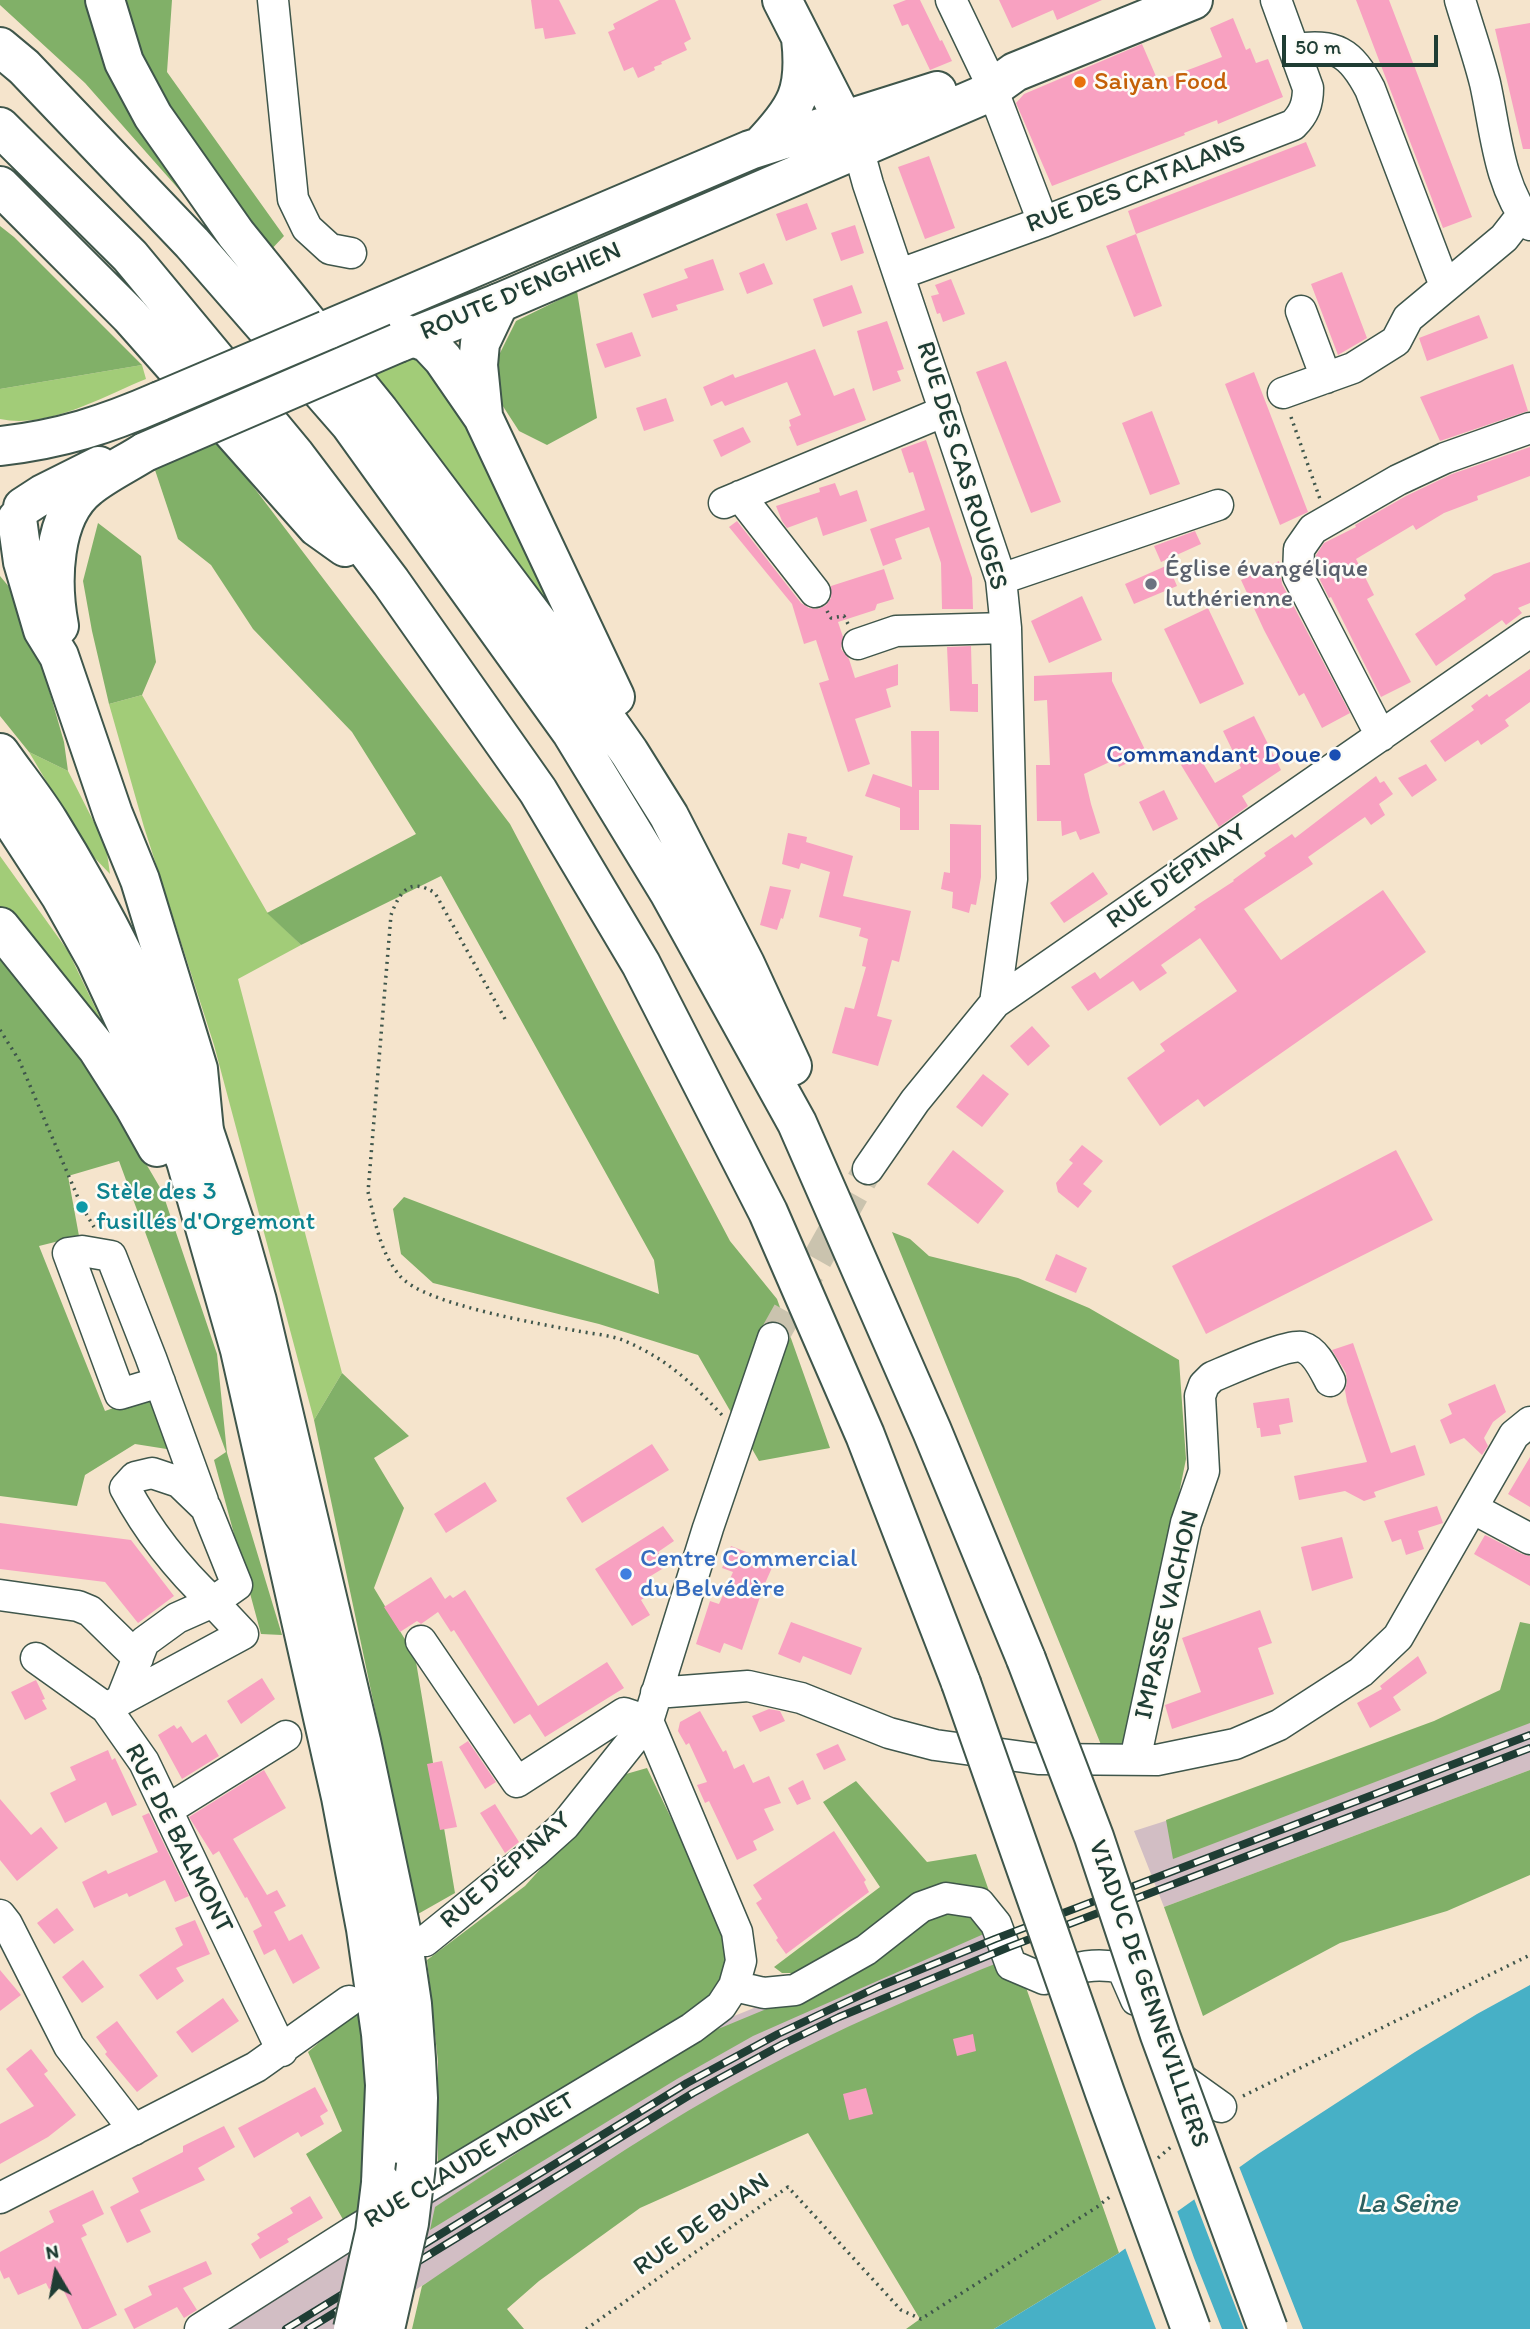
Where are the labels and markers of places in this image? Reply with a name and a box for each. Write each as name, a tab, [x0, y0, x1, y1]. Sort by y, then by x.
place label: Saiyan Food	[1094, 66, 1228, 98]
marker: Saiyan Food	[1072, 74, 1088, 90]
place label: Église évangélique luthérienne	[1165, 553, 1368, 614]
marker: Église évangélique luthérienne	[1143, 576, 1159, 592]
place label: Commandant Doue	[1106, 739, 1321, 771]
marker: Commandant Doue	[1327, 747, 1343, 763]
place label: Stèle des 3 fusillés d'Orgemont	[96, 1176, 315, 1238]
marker: Stèle des 3 fusillés d'Orgemont	[74, 1199, 90, 1215]
place label: Centre Commercial du Belvédère	[640, 1543, 857, 1604]
marker: Centre Commercial du Belvédère	[618, 1566, 634, 1582]

